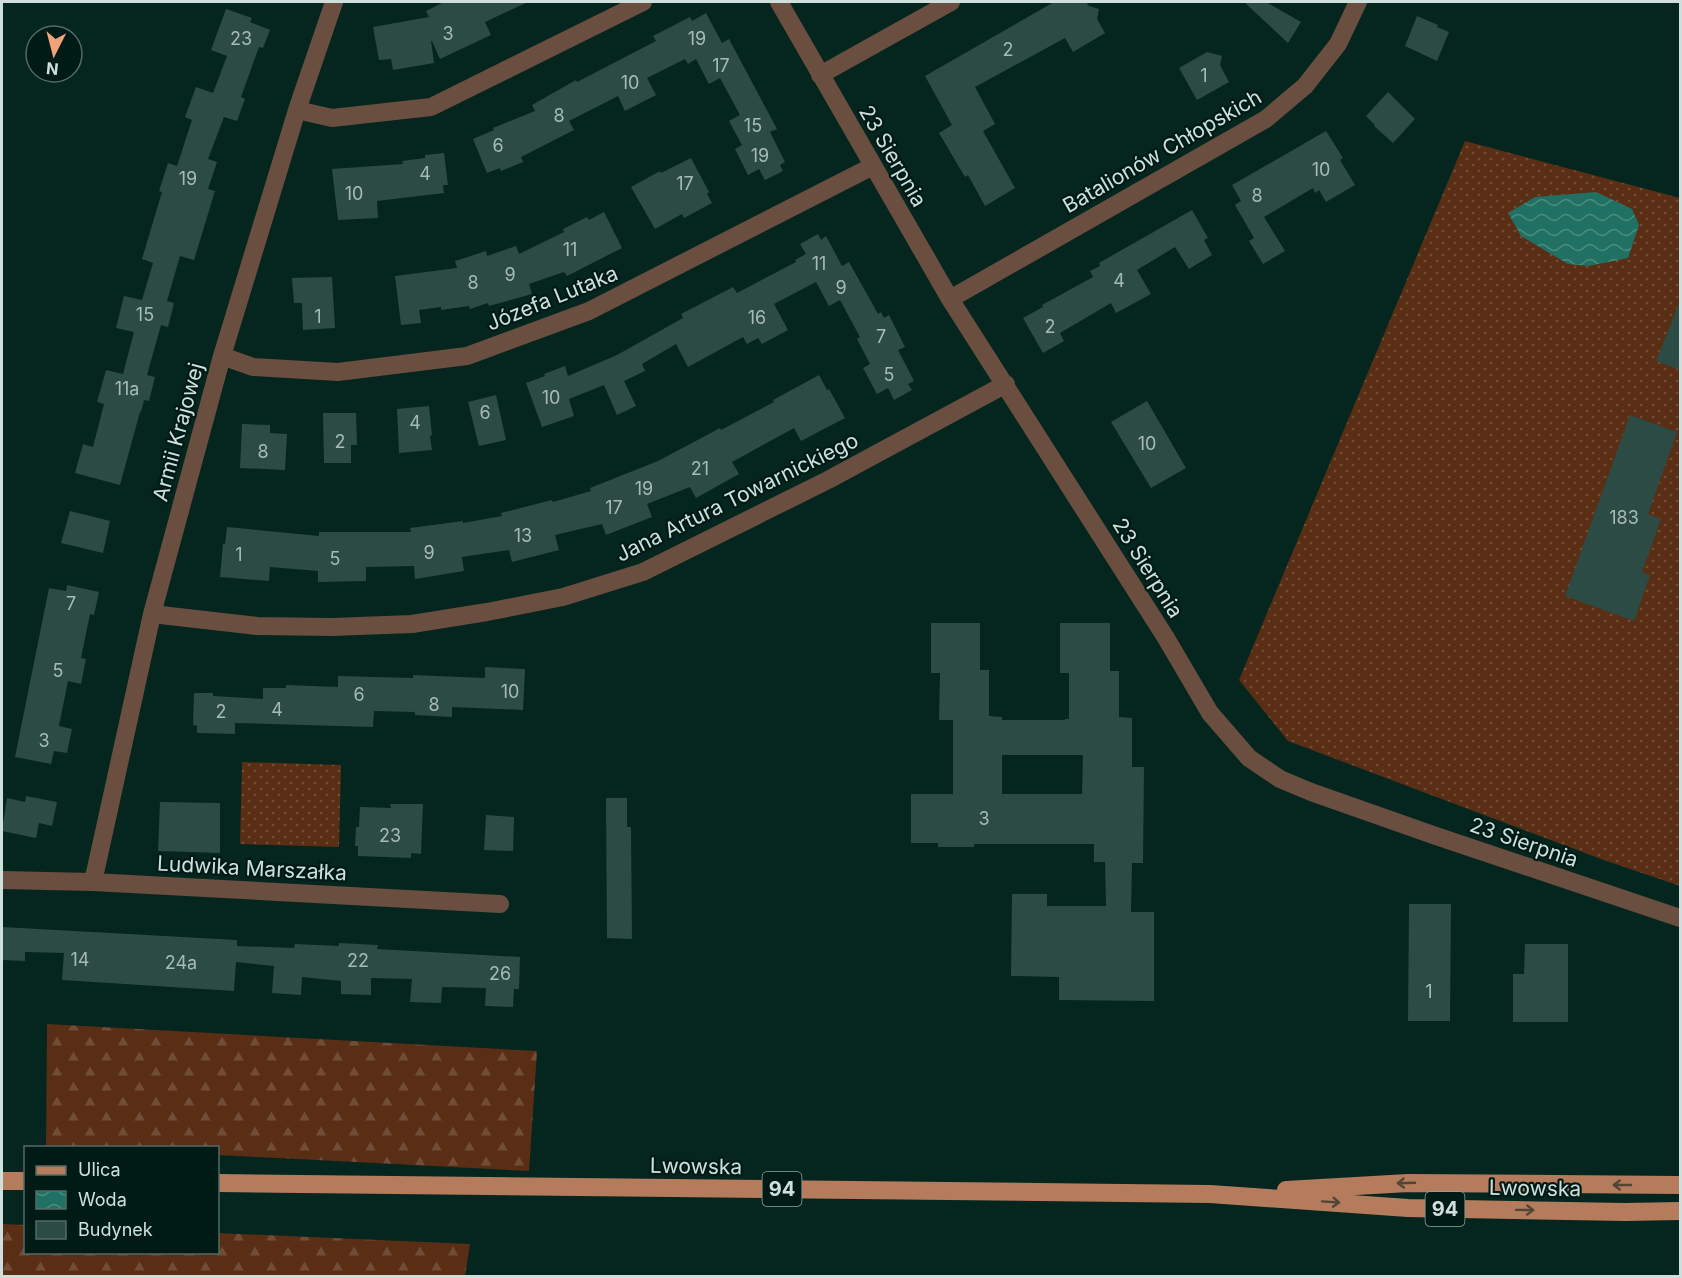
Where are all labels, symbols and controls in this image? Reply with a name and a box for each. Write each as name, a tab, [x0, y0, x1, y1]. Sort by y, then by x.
house number: 3	[442, 23, 454, 44]
north arrow	[24, 24, 84, 84]
house number: 23	[230, 28, 252, 49]
house number: 19	[688, 28, 706, 49]
house number: 2	[1003, 39, 1013, 60]
house number: 17	[712, 55, 730, 76]
text: N	[45, 58, 60, 80]
house number: 1	[1200, 65, 1208, 86]
house number: 10	[621, 72, 639, 93]
street label: Batalionów Chłopskich	[1058, 84, 1266, 218]
street label: 23 Sierpnia	[854, 101, 932, 211]
house number: 8	[553, 105, 565, 126]
house number: 15	[744, 115, 762, 136]
house number: 6	[492, 135, 504, 156]
house number: 19	[751, 145, 769, 166]
house number: 10	[1312, 159, 1330, 180]
house number: 4	[419, 163, 431, 184]
house number: 19	[179, 168, 197, 189]
house number: 17	[676, 173, 694, 194]
house number: 10	[345, 183, 363, 204]
house number: 8	[1251, 185, 1263, 206]
house number: 11	[563, 239, 577, 260]
house number: 11	[812, 253, 826, 274]
street label: Józefa Lutaka	[483, 260, 621, 336]
house number: 9	[504, 264, 516, 285]
house number: 4	[1113, 270, 1125, 291]
house number: 8	[467, 272, 479, 293]
house number: 9	[835, 277, 847, 298]
house number: 15	[136, 304, 154, 325]
house number: 1	[314, 306, 322, 327]
house number: 16	[748, 307, 766, 328]
house number: 2	[1045, 316, 1055, 337]
house number: 7	[876, 326, 886, 347]
street label: Armii Krajowej	[147, 360, 209, 504]
house number: 5	[884, 364, 894, 385]
house number: 11a	[115, 378, 139, 399]
house number: 10	[542, 387, 560, 408]
house number: 6	[479, 402, 491, 423]
house number: 4	[409, 412, 421, 433]
street label: Jana Artura Towarnickiego	[612, 427, 862, 567]
house number: 2	[335, 431, 345, 452]
house number: 10	[1138, 433, 1156, 454]
house number: 8	[257, 441, 269, 462]
house number: 21	[691, 458, 709, 479]
house number: 19	[635, 478, 653, 499]
house number: 17	[605, 497, 623, 518]
house number: 183	[1609, 507, 1639, 528]
street label: 23 Sierpnia	[1107, 514, 1189, 622]
house number: 13	[514, 525, 532, 546]
house number: 9	[423, 542, 435, 563]
house number: 1	[235, 544, 243, 565]
house number: 5	[330, 548, 340, 569]
house number: 7	[66, 593, 76, 614]
house number: 5	[53, 660, 63, 681]
house number: 10	[501, 681, 519, 702]
house number: 6	[353, 684, 365, 705]
house number: 8	[428, 694, 440, 715]
house number: 4	[271, 699, 283, 720]
house number: 2	[216, 701, 226, 722]
house number: 3	[38, 730, 50, 751]
house number: 3	[978, 808, 990, 829]
street label: 23 Sierpnia	[1467, 812, 1581, 872]
house number: 23	[379, 825, 401, 846]
street label: Ludwika Marszałka	[156, 851, 348, 885]
house number: 14	[71, 949, 89, 970]
house number: 22	[347, 950, 369, 971]
house number: 24a	[165, 952, 197, 973]
house number: 26	[489, 963, 511, 984]
house number: 1	[1425, 981, 1433, 1002]
legend	[24, 1146, 219, 1254]
street label: Lwowska	[650, 1153, 742, 1179]
text: Ulica	[78, 1159, 121, 1180]
road number: 94	[762, 1172, 802, 1206]
street label: Lwowska	[1489, 1175, 1581, 1201]
one-way arrow	[1397, 1178, 1417, 1189]
one-way arrow	[1613, 1179, 1633, 1191]
text: Woda	[78, 1189, 127, 1210]
road number: 94	[1426, 1192, 1464, 1226]
one-way arrow	[1320, 1197, 1340, 1208]
one-way arrow	[1515, 1204, 1535, 1216]
text: Budynek	[78, 1219, 153, 1240]

